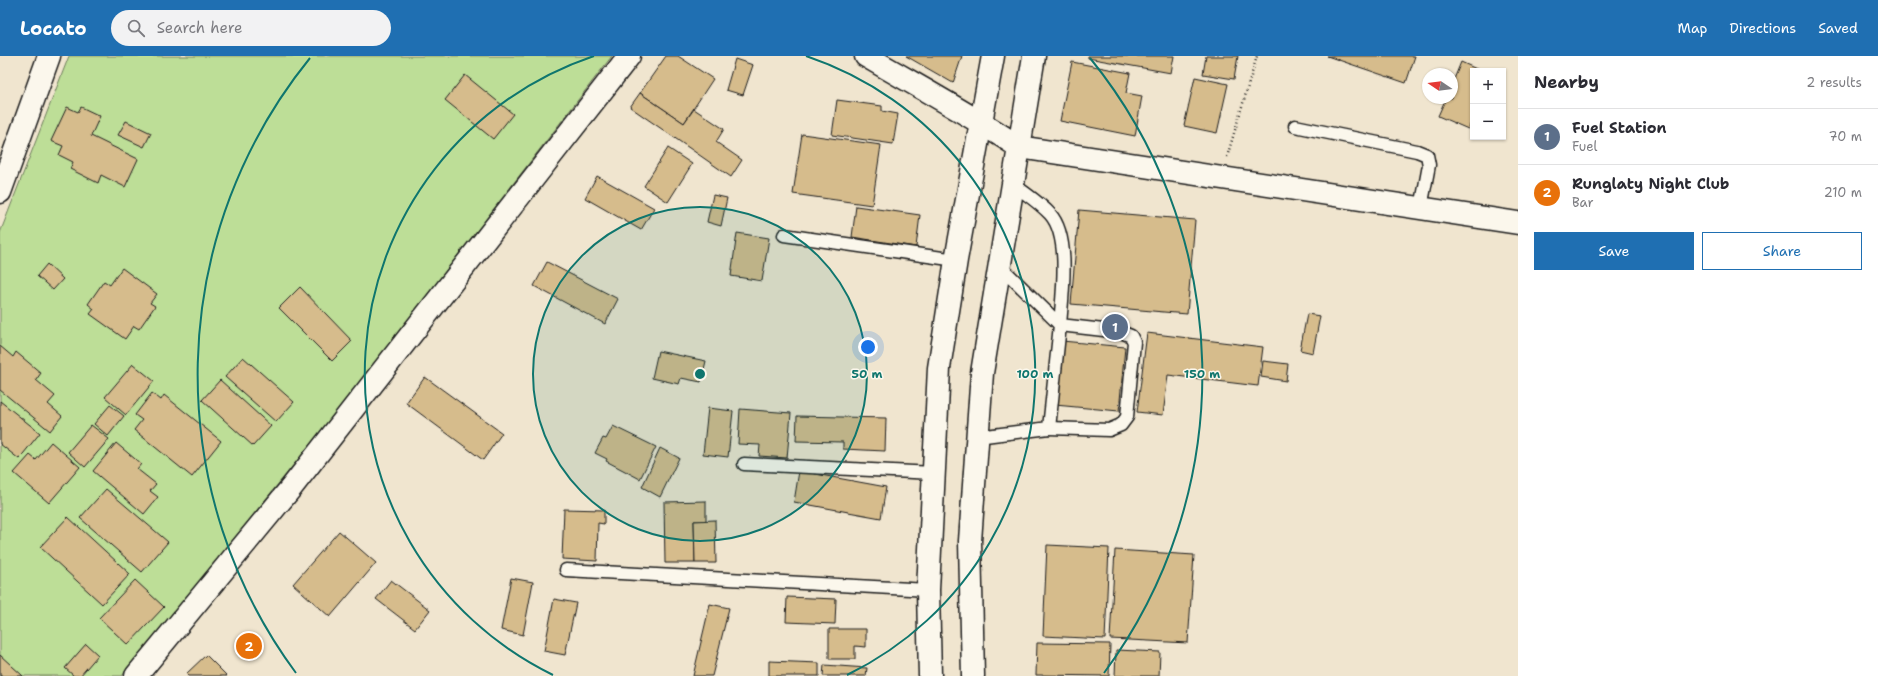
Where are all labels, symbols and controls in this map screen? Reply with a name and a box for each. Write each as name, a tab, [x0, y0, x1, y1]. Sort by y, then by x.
search box	[111, 10, 391, 46]
text: Locato	[20, 16, 87, 41]
icon: search	[125, 17, 147, 39]
text: Search here	[157, 18, 242, 38]
text: Map	[1678, 19, 1708, 37]
text: Directions	[1730, 19, 1796, 37]
text: Saved	[1818, 19, 1858, 37]
north arrow	[1422, 68, 1458, 104]
map controls	[1470, 68, 1506, 140]
button: +	[1470, 68, 1506, 104]
text: Nearby	[1534, 71, 1599, 93]
text: 2 results	[1806, 74, 1862, 91]
button: −	[1470, 104, 1506, 140]
text: Fuel Station	[1572, 118, 1667, 138]
text: 1	[1544, 128, 1550, 145]
text: 70 m	[1828, 128, 1862, 145]
text: Fuel	[1572, 138, 1597, 155]
text: Runglaty Night Club	[1572, 174, 1729, 194]
text: 2	[1542, 184, 1552, 201]
text: 210 m	[1824, 184, 1862, 201]
text: Bar	[1572, 194, 1594, 211]
button: Save	[1534, 232, 1694, 270]
button: Share	[1702, 232, 1862, 270]
pin: 1	[1102, 312, 1128, 342]
your location	[858, 337, 878, 357]
text: 50 m	[852, 366, 883, 382]
text: 100 m	[1017, 366, 1054, 382]
text: 150 m	[1184, 366, 1220, 382]
centre of rings	[693, 367, 707, 381]
pin: 2	[236, 631, 262, 661]

